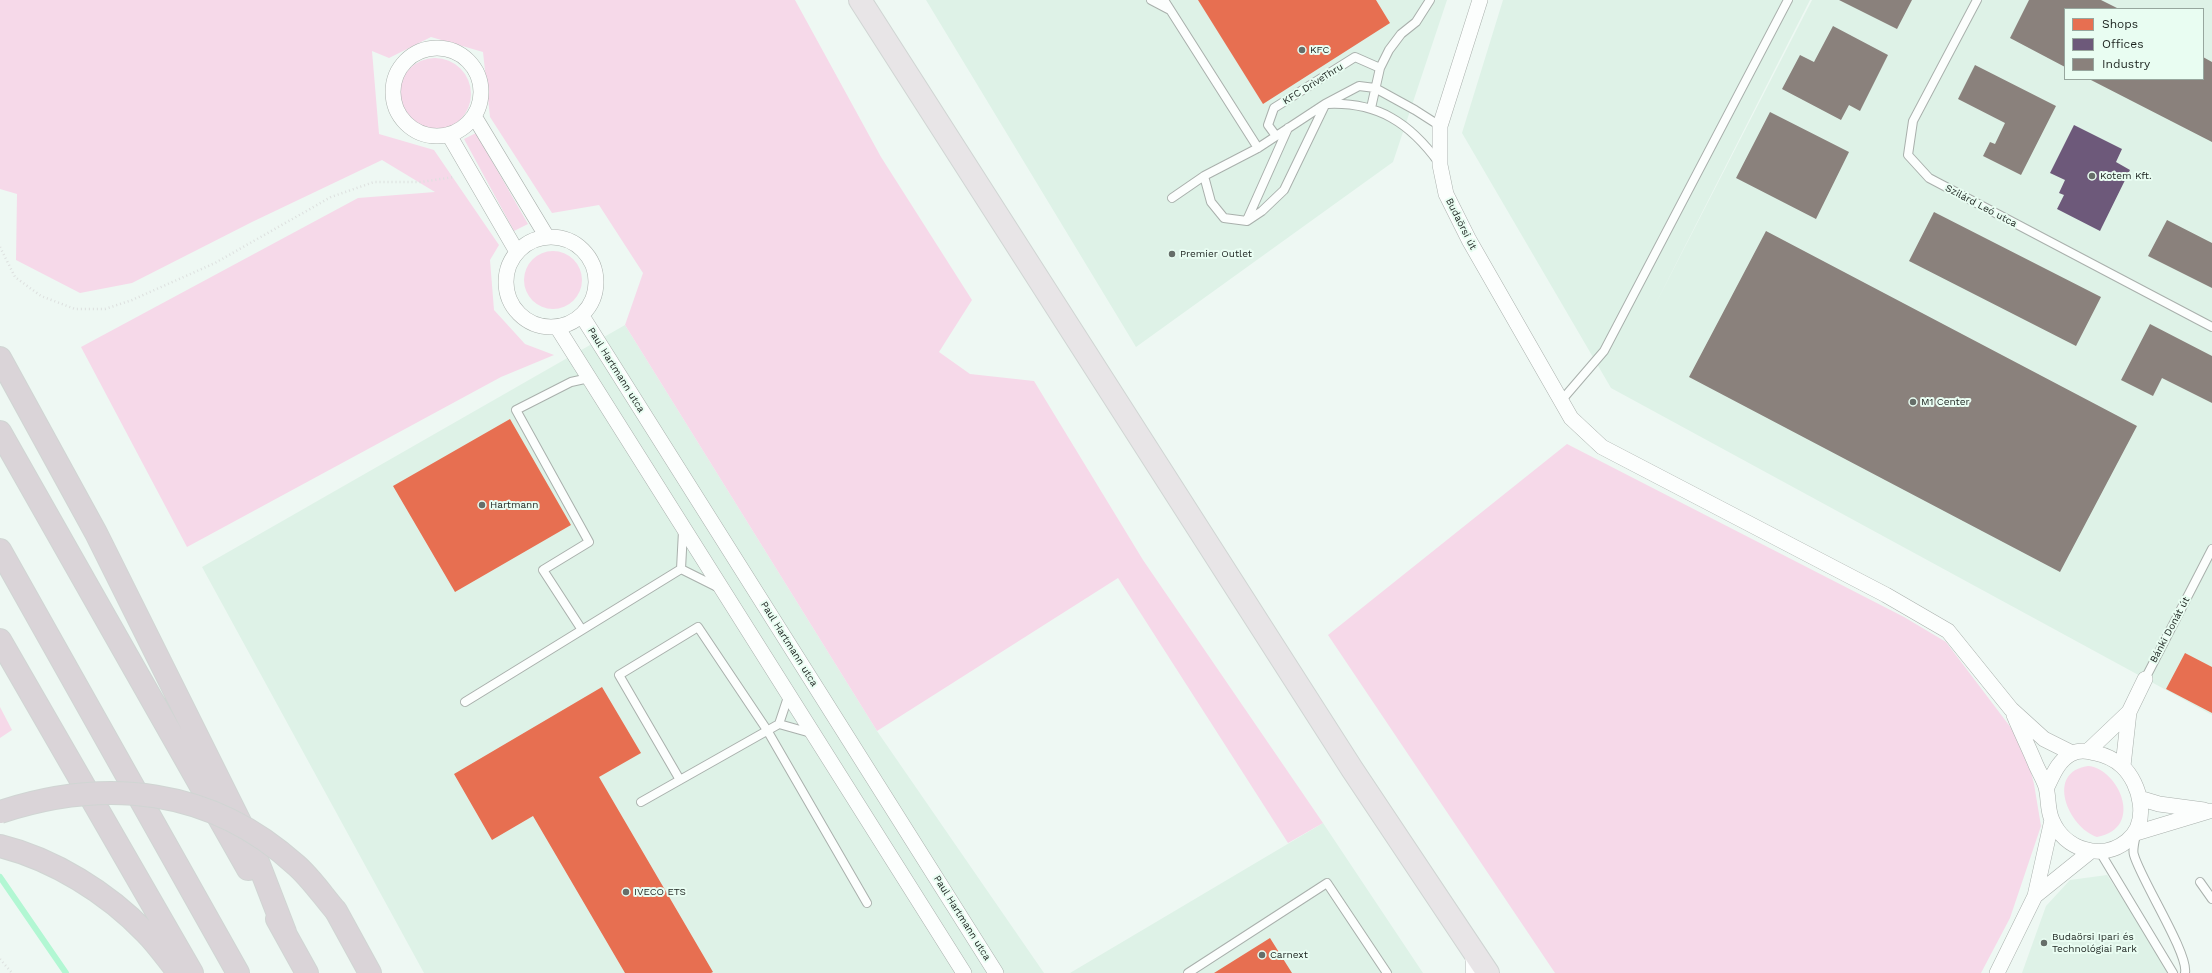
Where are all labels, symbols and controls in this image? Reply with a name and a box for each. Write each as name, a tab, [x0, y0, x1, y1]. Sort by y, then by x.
legend	[2064, 8, 2204, 80]
text: Shops	[2102, 17, 2138, 31]
text: Offices	[2102, 37, 2144, 51]
place label: KFC	[1310, 44, 1329, 56]
marker: KFC	[1297, 45, 1307, 55]
text: Industry	[2102, 57, 2150, 71]
street label: KFC DriveThru	[1281, 61, 1345, 107]
place label: Kotem Kft.	[2100, 170, 2152, 182]
marker: Kotem Kft.	[2087, 171, 2097, 181]
street label: Szilárd Leó utca	[1943, 182, 2019, 230]
street label: Budaörsi út	[1443, 196, 1479, 252]
place label: Premier Outlet	[1180, 248, 1252, 260]
marker: Premier Outlet	[1167, 249, 1177, 259]
street label: Paul Hartmann utca	[585, 325, 647, 415]
place label: M1 Center	[1921, 396, 1970, 408]
marker: M1 Center	[1908, 397, 1918, 407]
place label: Hartmann	[490, 499, 538, 511]
marker: Hartmann	[477, 500, 487, 510]
street label: Bánki Donát út	[2148, 595, 2192, 665]
street label: Paul Hartmann utca	[758, 599, 820, 689]
street label: Paul Hartmann utca	[931, 873, 993, 963]
place label: IVECO ETS	[634, 886, 686, 898]
marker: IVECO ETS	[621, 887, 631, 897]
place label: Budaörsi Ipari és Technológiai Park	[2052, 931, 2137, 954]
marker: Budaörsi Ipari és Technológiai Park	[2039, 938, 2049, 948]
place label: Carnext	[1270, 949, 1308, 961]
marker: Carnext	[1257, 950, 1267, 960]

